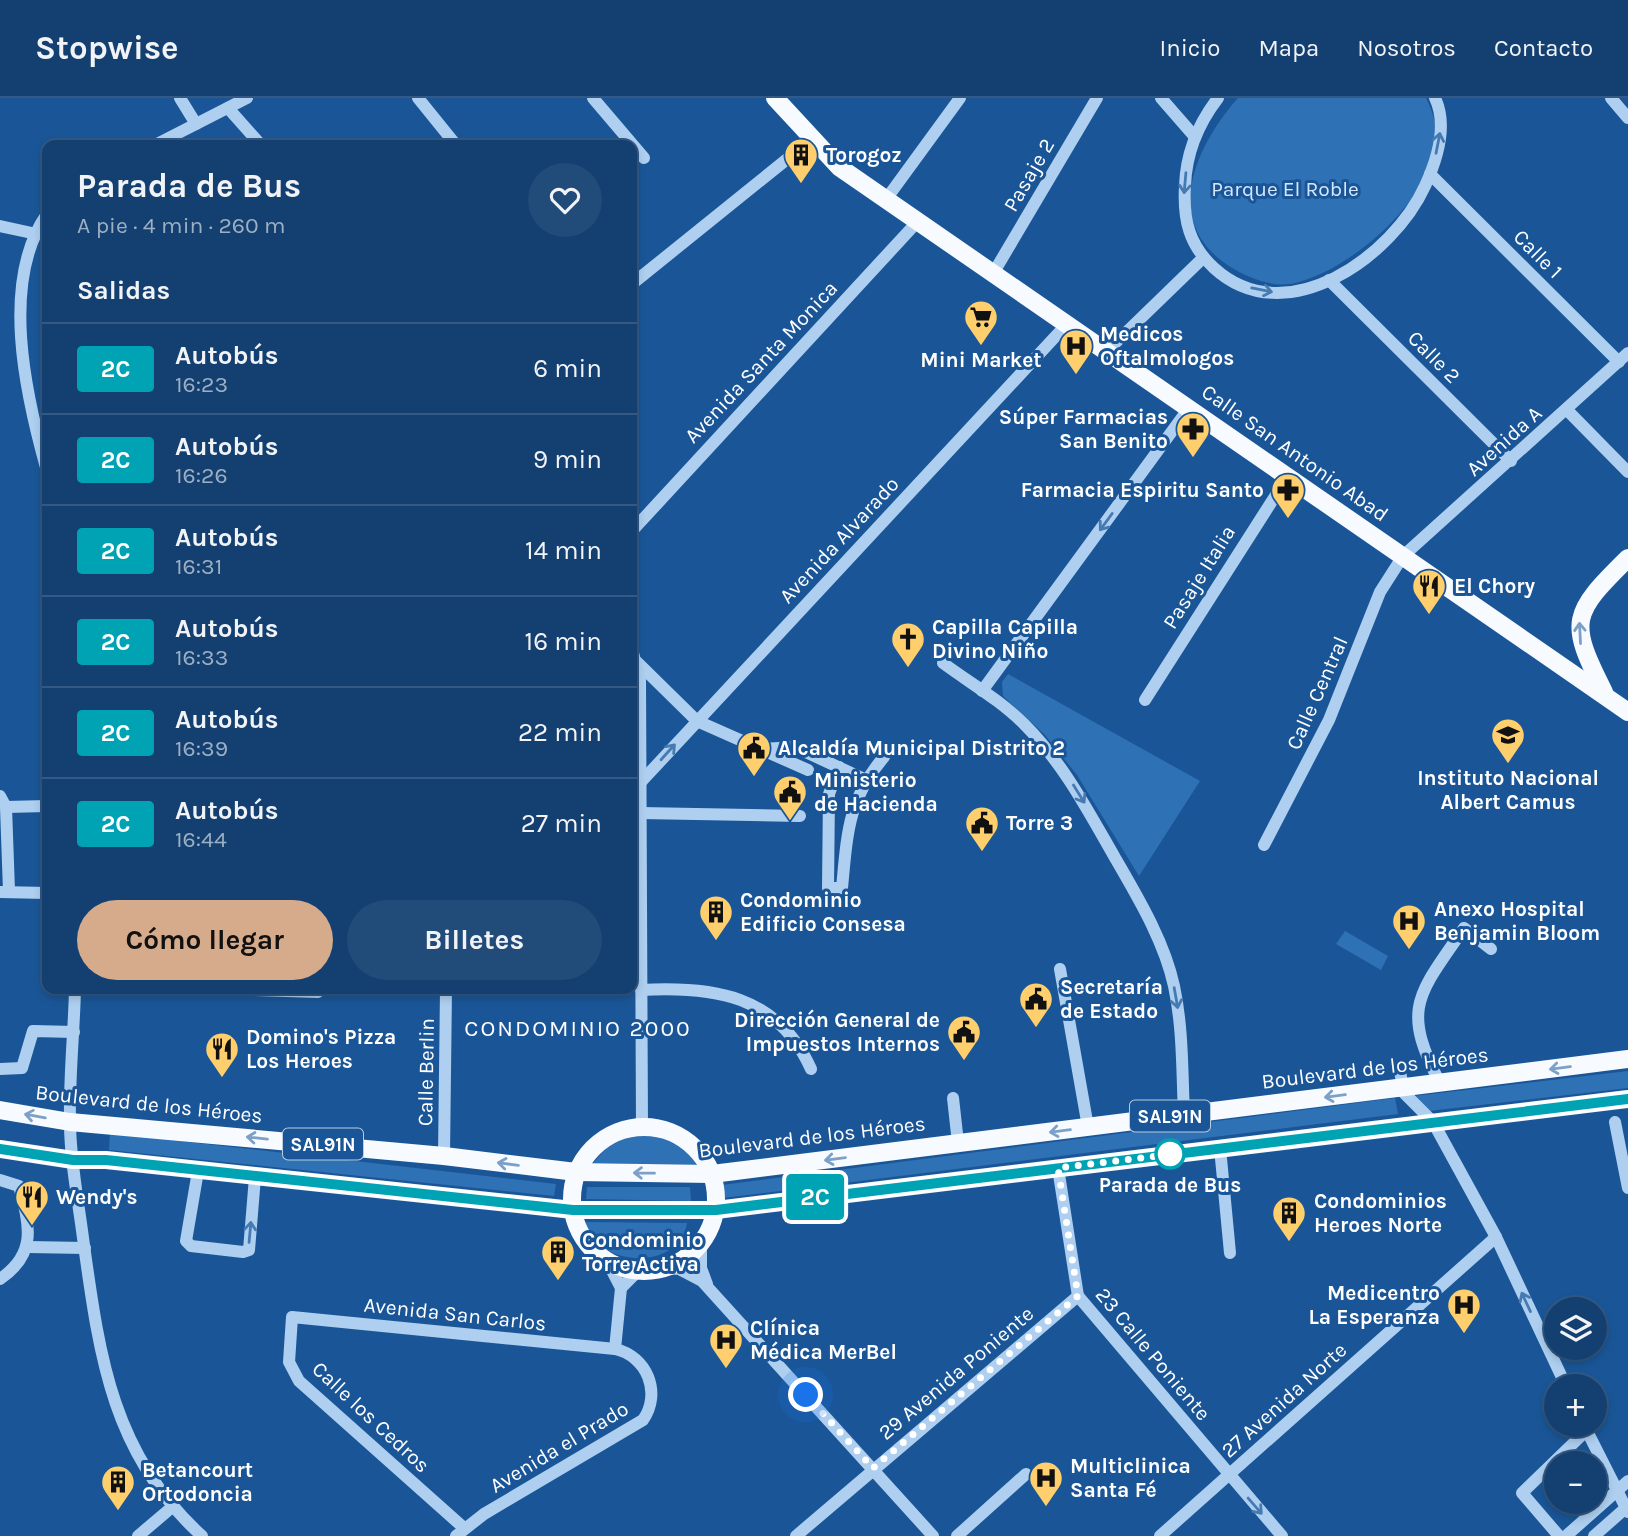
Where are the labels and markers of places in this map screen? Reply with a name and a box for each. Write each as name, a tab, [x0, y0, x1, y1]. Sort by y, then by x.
building icon: Torogoz	[782, 136, 820, 185]
place label: Torogoz	[826, 143, 902, 167]
supermarket icon: Mini Market	[962, 298, 1000, 347]
place label: Medicos Oftalmologos	[1100, 322, 1234, 370]
hospital icon: Medicos Oftalmologos	[1057, 327, 1095, 376]
place label: Mini Market	[920, 348, 1042, 372]
place label: Súper Farmacias San Benito	[999, 405, 1168, 453]
pharmacy icon: Súper Farmacias San Benito	[1174, 410, 1212, 459]
pharmacy icon: Farmacia Espiritu Santo	[1269, 471, 1307, 520]
place label: Farmacia Espiritu Santo	[1021, 478, 1264, 502]
restaurant icon: El Chory	[1410, 567, 1448, 616]
place label: El Chory	[1454, 574, 1536, 598]
place label: Capilla Capilla Divino Niño	[932, 615, 1078, 663]
church icon: Capilla Capilla Divino Niño	[889, 620, 927, 669]
school or university icon: Instituto Nacional Albert Camus	[1489, 716, 1527, 765]
public building icon: Alcaldía Municipal Distrito 2	[735, 729, 773, 778]
place label: Alcaldía Municipal Distrito 2	[778, 736, 1065, 760]
place label: Instituto Nacional Albert Camus	[1417, 766, 1599, 814]
place label: Ministerio de Hacienda	[814, 768, 938, 816]
public building icon: Ministerio de Hacienda	[771, 773, 809, 822]
public building icon: Torre 3	[963, 804, 1001, 853]
place label: Torre 3	[1006, 811, 1073, 835]
place label: Condominio Edificio Consesa	[740, 888, 906, 936]
building icon: Condominio Edificio Consesa	[697, 893, 735, 942]
place label: Anexo Hospital Benjamin Bloom	[1434, 897, 1600, 945]
hospital icon: Anexo Hospital Benjamin Bloom	[1390, 902, 1428, 951]
place label: Secretaría de Estado	[1060, 975, 1163, 1023]
public building icon: Secretaría de Estado	[1017, 980, 1055, 1029]
place label: Dirección General de Impuestos Internos	[734, 1008, 940, 1056]
public building icon: Dirección General de Impuestos Internos	[945, 1013, 983, 1062]
place label: Domino's Pizza Los Heroes	[246, 1025, 396, 1073]
restaurant icon: Domino's Pizza Los Heroes	[203, 1030, 241, 1079]
marker: Parada de Bus	[1155, 1139, 1185, 1169]
place label: Parada de Bus	[1099, 1173, 1241, 1197]
restaurant icon: Wendy's	[13, 1178, 51, 1227]
place label: Wendy's	[56, 1185, 138, 1209]
place label: Condominios Heroes Norte	[1314, 1189, 1447, 1237]
building icon: Condominios Heroes Norte	[1270, 1194, 1308, 1243]
place label: Condominio Torre Activa	[582, 1228, 704, 1276]
building icon: Condominio Torre Activa	[539, 1233, 577, 1282]
place label: Medicentro La Esperanza	[1308, 1281, 1440, 1329]
hospital icon: Medicentro La Esperanza	[1445, 1286, 1483, 1335]
place label: Clínica Médica MerBel	[750, 1316, 897, 1364]
hospital icon: Clínica Médica MerBel	[707, 1321, 745, 1370]
place label: Multiclinica Santa Fé	[1070, 1454, 1191, 1502]
place label: Betancourt Ortodoncia	[142, 1458, 253, 1506]
hospital icon: Multiclinica Santa Fé	[1027, 1459, 1065, 1508]
building icon: Betancourt Ortodoncia	[99, 1463, 137, 1512]

